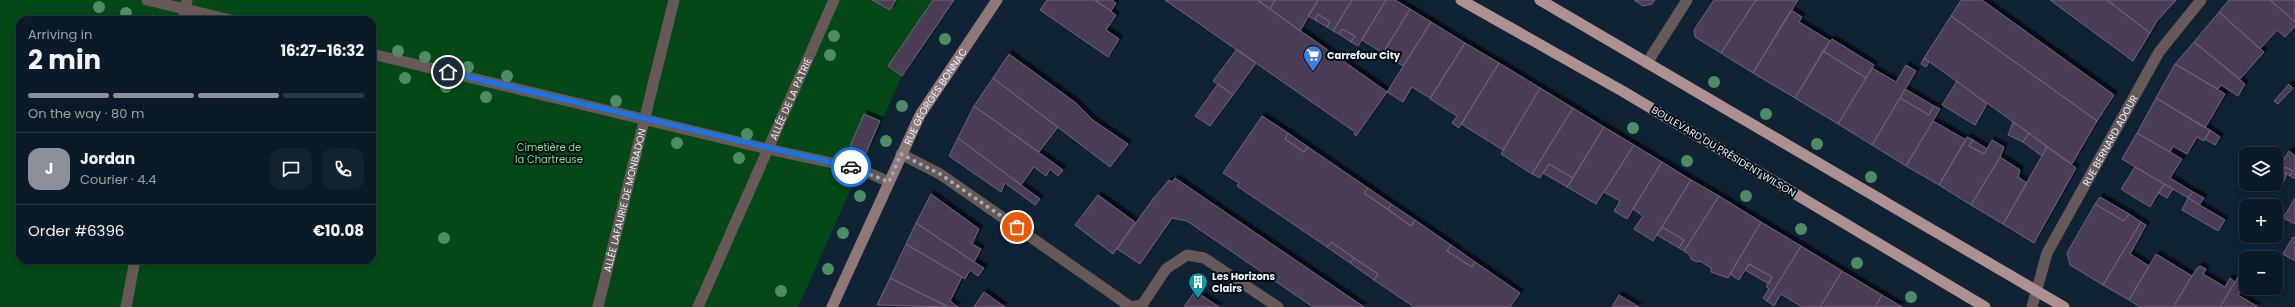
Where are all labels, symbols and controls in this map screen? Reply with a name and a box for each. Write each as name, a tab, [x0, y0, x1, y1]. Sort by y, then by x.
text: Arriving in	[28, 25, 92, 44]
text: 16:27–16:32	[280, 40, 364, 61]
text: 2 min	[28, 42, 101, 78]
supermarket icon: Carrefour City	[1302, 44, 1324, 72]
street label: RUE GEORGES BONNAC	[900, 45, 971, 147]
place label: Carrefour City	[1327, 48, 1401, 63]
pin	[431, 55, 465, 89]
street label: ALLÉE DE LA PATRIE	[766, 55, 816, 142]
icon: home	[437, 61, 459, 83]
street label: RUE BERNARD ADOUR	[2079, 92, 2142, 189]
street label: BOULEVARD DU PRÉSIDENT WILSON	[1649, 102, 1799, 201]
text: On the way · 80 m	[28, 104, 144, 123]
street label: ALLÉE LAFAURIE DE MONBADON	[600, 127, 650, 274]
park label: Cimetière de la Chartreuse	[515, 140, 583, 167]
courier	[831, 147, 871, 187]
map controls	[2239, 147, 2283, 295]
button: layers	[2239, 147, 2283, 191]
text: Jordan	[80, 148, 135, 169]
button: chat	[270, 148, 312, 190]
button: phone	[322, 148, 364, 190]
icon: car	[840, 156, 862, 178]
text: J	[45, 158, 53, 179]
text: Courier · 4.4	[80, 170, 156, 189]
button: +	[2239, 199, 2283, 243]
pin	[1000, 210, 1034, 244]
icon: bag	[1006, 216, 1028, 238]
text: Order #6396	[28, 220, 124, 241]
text: €10.08	[313, 220, 364, 241]
button: −	[2239, 251, 2283, 295]
place label: Les Horizons Clairs	[1212, 269, 1276, 296]
building icon: Les Horizons Clairs	[1187, 271, 1209, 299]

